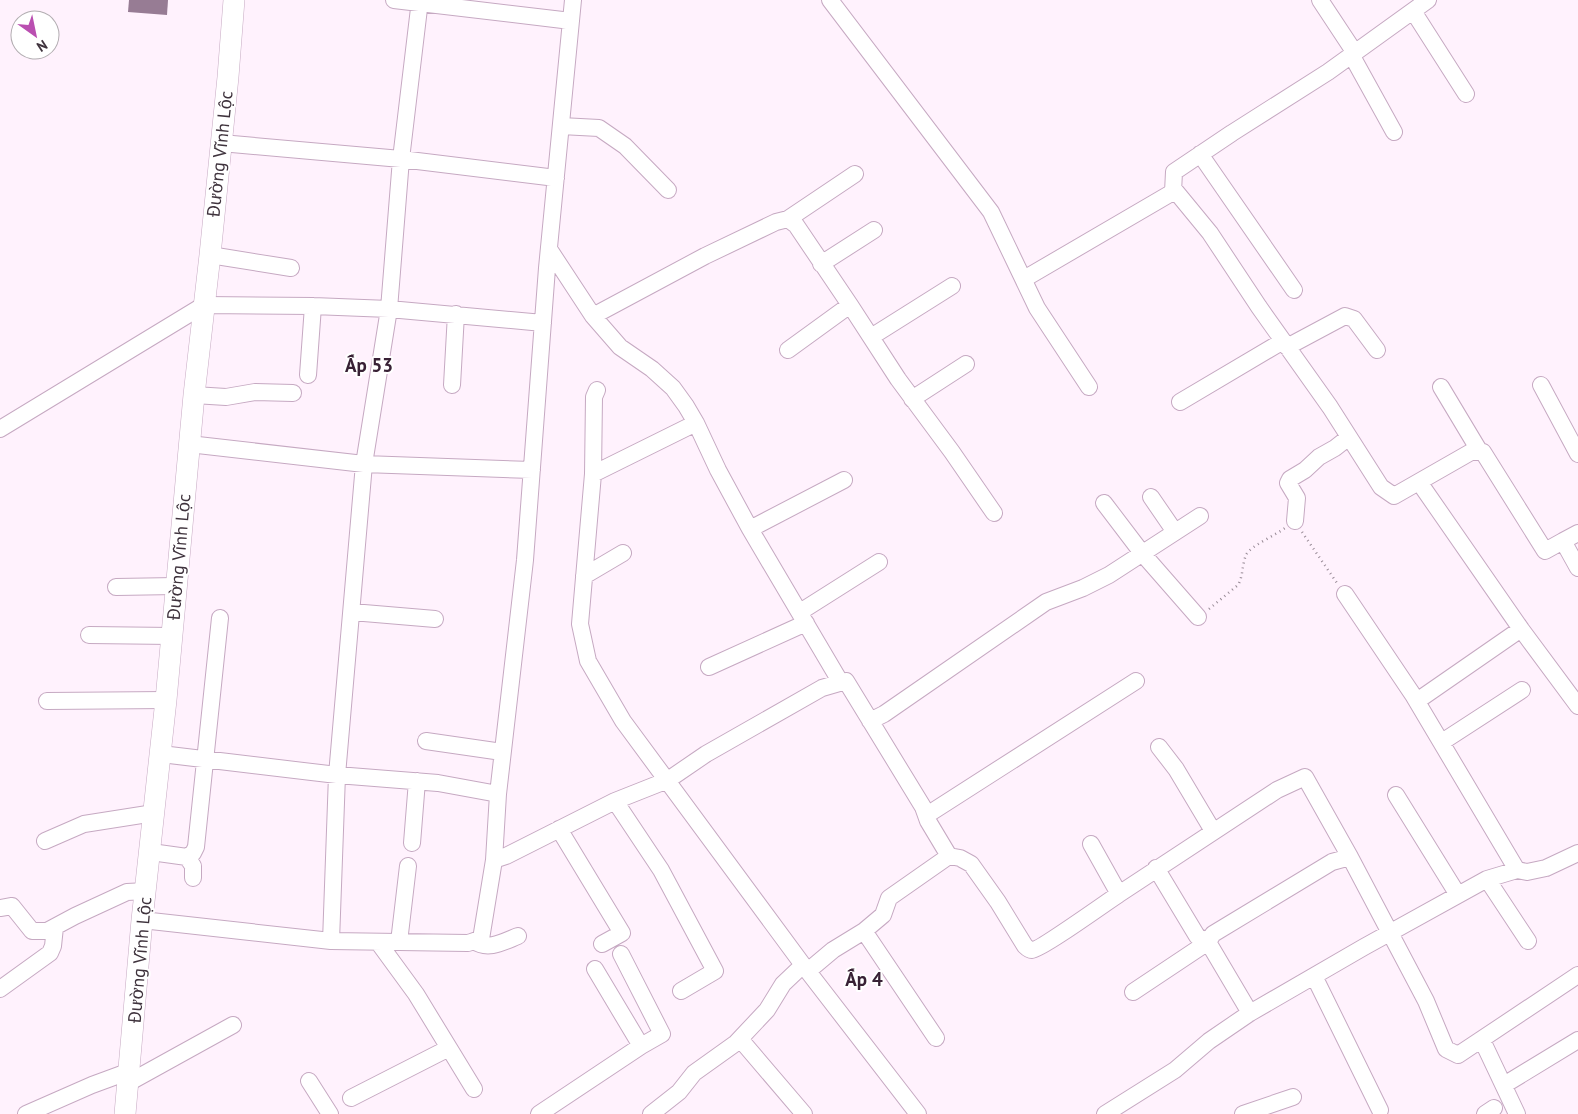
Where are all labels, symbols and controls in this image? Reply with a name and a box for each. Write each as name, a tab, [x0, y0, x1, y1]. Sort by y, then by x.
north arrow	[10, 10, 60, 60]
text: N	[33, 36, 51, 56]
street label: Đường Vĩnh Lộc	[201, 90, 238, 219]
district label: Ấp 53	[345, 353, 393, 377]
street label: Đường Vĩnh Lộc	[161, 493, 195, 622]
street label: Đường Vĩnh Lộc	[122, 896, 156, 1025]
district label: Ấp 4	[845, 967, 883, 991]

